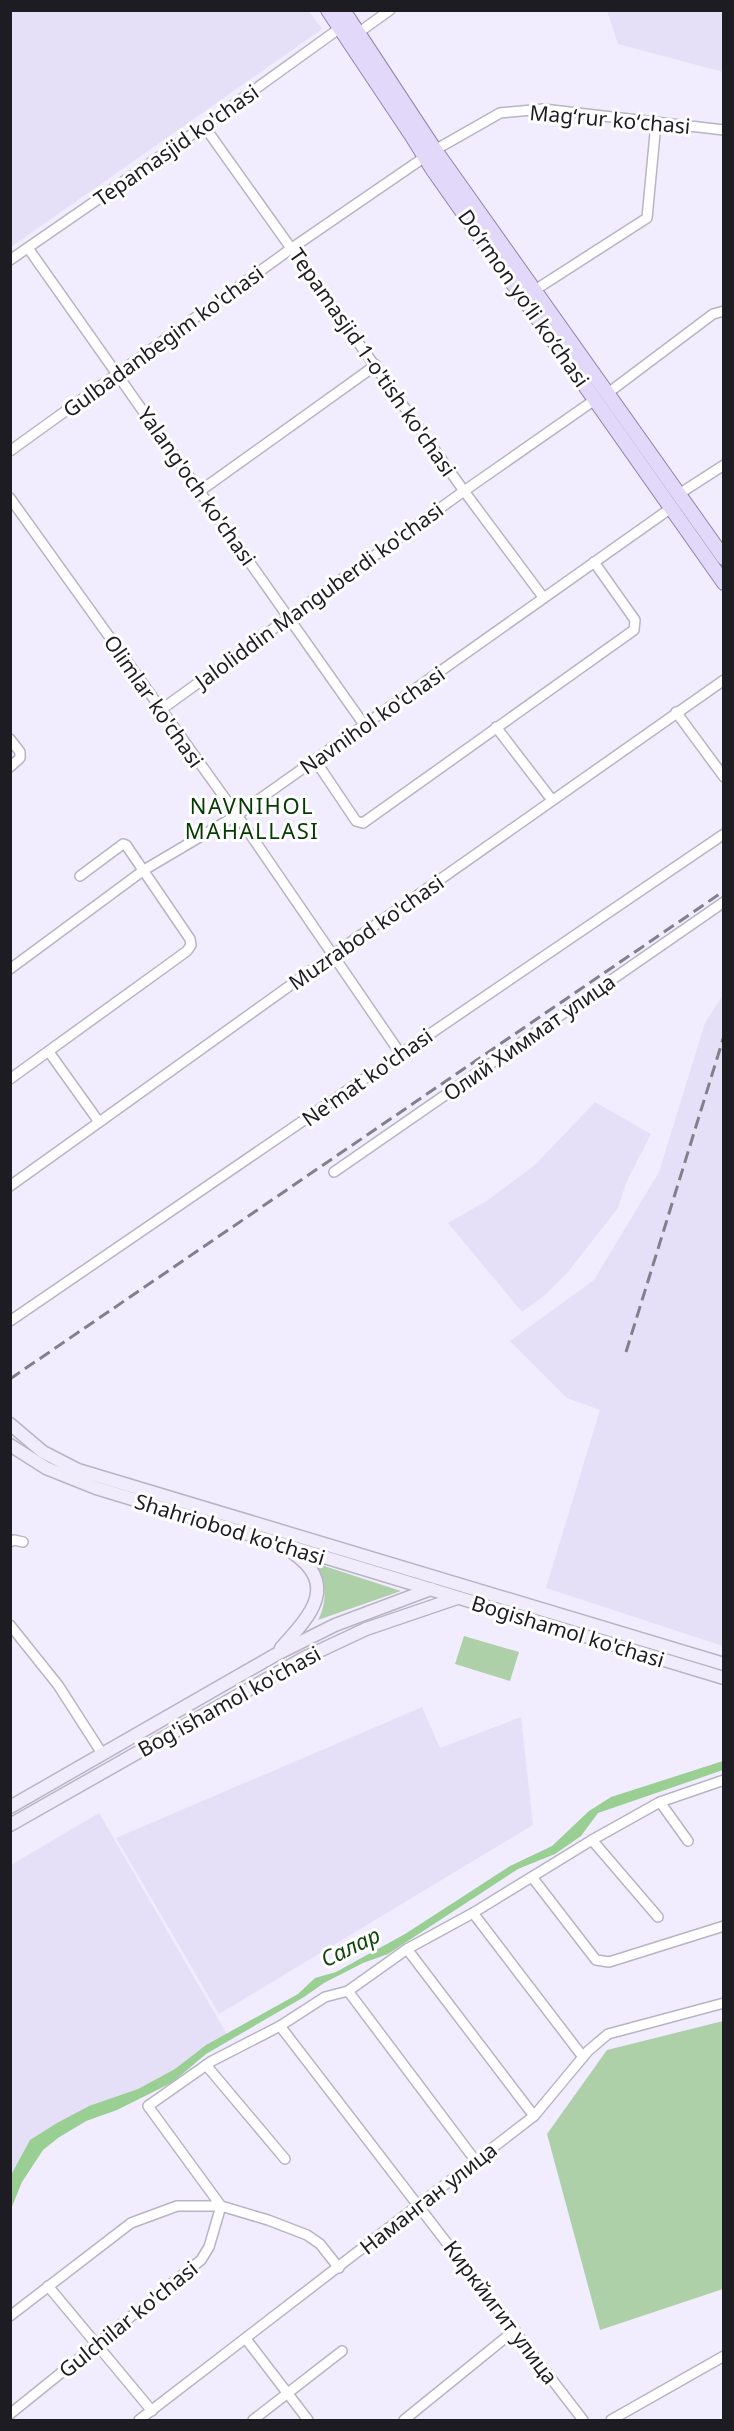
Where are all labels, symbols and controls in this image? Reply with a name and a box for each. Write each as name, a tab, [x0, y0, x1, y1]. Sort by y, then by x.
street label: Tepamasjid ko'chasi	[88, 78, 264, 212]
street label: Magʻrur koʻchasi	[529, 98, 691, 140]
street label: Do‘rmon yo‘li ko‘chasi	[452, 204, 596, 392]
street label: Tepamasjid 1-o'tish ko'chasi	[283, 242, 463, 482]
street label: Gulbadanbegim ko'chasi	[57, 259, 269, 423]
street label: Yalang'och ko'chasi	[132, 401, 262, 571]
street label: Jaloliddin Manguberdi ko'chasi	[188, 495, 449, 696]
street label: Olimlar ko'chasi	[98, 629, 210, 773]
street label: Navnihol ko'chasi	[294, 660, 450, 780]
district label: NAVNIHOL MAHALLASI	[185, 790, 319, 845]
street label: Muzrabod ko'chasi	[283, 868, 449, 996]
street label: Олий Химмат улица	[438, 967, 620, 1107]
street label: Ne'mat ko'chasi	[296, 1021, 438, 1133]
street label: Shahriobod ko'chasi	[131, 1487, 329, 1571]
street label: Bogishamol ko'chasi	[468, 1588, 668, 1674]
street label: Bog'ishamol ko'chasi	[133, 1639, 325, 1763]
water label: Салар	[315, 1919, 385, 1973]
street label: Наманган улица	[354, 2136, 502, 2260]
street label: Киркйигит улица	[438, 2234, 564, 2390]
street label: Gulchilar ko'chasi	[53, 2254, 203, 2384]

